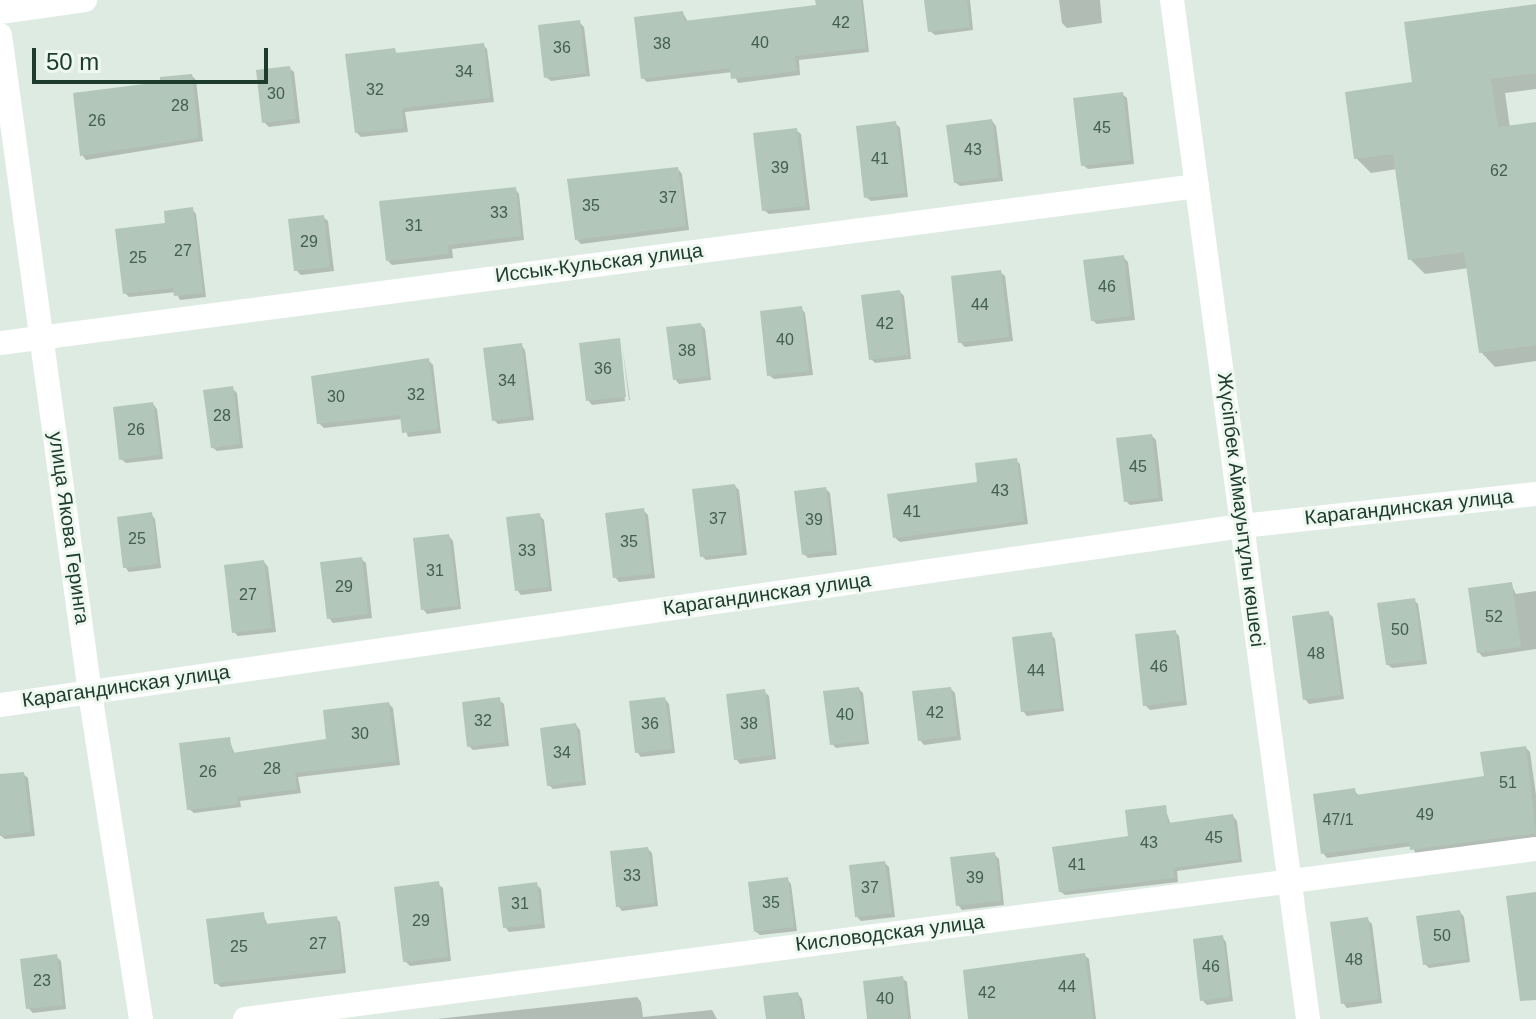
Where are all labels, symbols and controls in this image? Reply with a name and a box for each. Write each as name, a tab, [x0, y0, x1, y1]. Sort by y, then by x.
house number: 42	[832, 14, 850, 34]
scale bar	[36, 32, 272, 82]
house number: 40	[751, 34, 769, 54]
house number: 38	[653, 35, 671, 55]
house number: 36	[553, 39, 571, 59]
text: 50 m	[46, 48, 99, 75]
house number: 34	[455, 63, 473, 83]
house number: 32	[366, 81, 384, 101]
house number: 30	[267, 85, 285, 105]
house number: 28	[171, 97, 189, 117]
house number: 26	[88, 112, 106, 132]
house number: 45	[1093, 119, 1111, 139]
house number: 43	[964, 141, 982, 161]
house number: 41	[871, 150, 889, 170]
house number: 39	[771, 159, 789, 179]
house number: 62	[1490, 162, 1508, 182]
house number: 37	[659, 189, 677, 209]
house number: 35	[582, 197, 600, 217]
house number: 33	[490, 204, 508, 224]
house number: 31	[405, 217, 423, 237]
house number: 29	[300, 233, 318, 253]
street label: Иссык-Кульская улица	[494, 239, 704, 289]
house number: 27	[174, 242, 192, 262]
house number: 25	[129, 249, 147, 269]
house number: 46	[1098, 278, 1116, 298]
house number: 44	[971, 296, 989, 316]
house number: 42	[876, 315, 894, 335]
house number: 40	[776, 331, 794, 351]
house number: 38	[678, 342, 696, 362]
house number: 36	[594, 360, 612, 380]
street label: Жүсіпбек Аймауытұлы көшесі	[1211, 371, 1269, 649]
house number: 34	[498, 372, 516, 392]
house number: 32	[407, 386, 425, 406]
house number: 30	[327, 388, 345, 408]
house number: 28	[213, 407, 231, 427]
house number: 26	[127, 421, 145, 441]
street label: улица Якова Геринга	[43, 430, 93, 626]
house number: 45	[1129, 458, 1147, 478]
house number: 43	[991, 482, 1009, 502]
street label: Карагандинская улица	[1304, 485, 1514, 531]
house number: 41	[903, 503, 921, 523]
house number: 37	[709, 510, 727, 530]
house number: 39	[805, 511, 823, 531]
house number: 25	[128, 530, 146, 550]
house number: 35	[620, 533, 638, 553]
house number: 33	[518, 542, 536, 562]
house number: 31	[426, 562, 444, 582]
street label: Карагандинская улица	[662, 569, 872, 621]
house number: 29	[335, 578, 353, 598]
house number: 27	[239, 586, 257, 606]
house number: 52	[1485, 608, 1503, 628]
house number: 50	[1391, 621, 1409, 641]
house number: 48	[1307, 645, 1325, 665]
house number: 46	[1150, 658, 1168, 678]
street label: Карагандинская улица	[21, 661, 231, 713]
house number: 44	[1027, 662, 1045, 682]
house number: 42	[926, 704, 944, 724]
house number: 40	[836, 706, 854, 726]
house number: 32	[474, 712, 492, 732]
house number: 36	[641, 715, 659, 735]
house number: 38	[740, 715, 758, 735]
house number: 30	[351, 725, 369, 745]
house number: 34	[553, 744, 571, 764]
house number: 28	[263, 760, 281, 780]
house number: 26	[199, 763, 217, 783]
house number: 51	[1499, 774, 1517, 794]
house number: 49	[1416, 806, 1434, 826]
house number: 47/1	[1322, 811, 1354, 831]
house number: 45	[1205, 829, 1223, 849]
house number: 43	[1140, 834, 1158, 854]
house number: 41	[1068, 856, 1086, 876]
house number: 33	[623, 867, 641, 887]
house number: 39	[966, 869, 984, 889]
house number: 37	[861, 879, 879, 899]
house number: 35	[762, 894, 780, 914]
house number: 31	[511, 895, 529, 915]
street label: Кисловодская улица	[794, 910, 986, 958]
house number: 29	[412, 912, 430, 932]
house number: 50	[1433, 927, 1451, 947]
house number: 27	[309, 935, 327, 955]
house number: 25	[230, 938, 248, 958]
house number: 48	[1345, 951, 1363, 971]
house number: 46	[1202, 958, 1220, 978]
house number: 23	[33, 972, 51, 992]
house number: 44	[1058, 978, 1076, 998]
house number: 42	[978, 984, 996, 1004]
house number: 40	[876, 990, 894, 1010]

